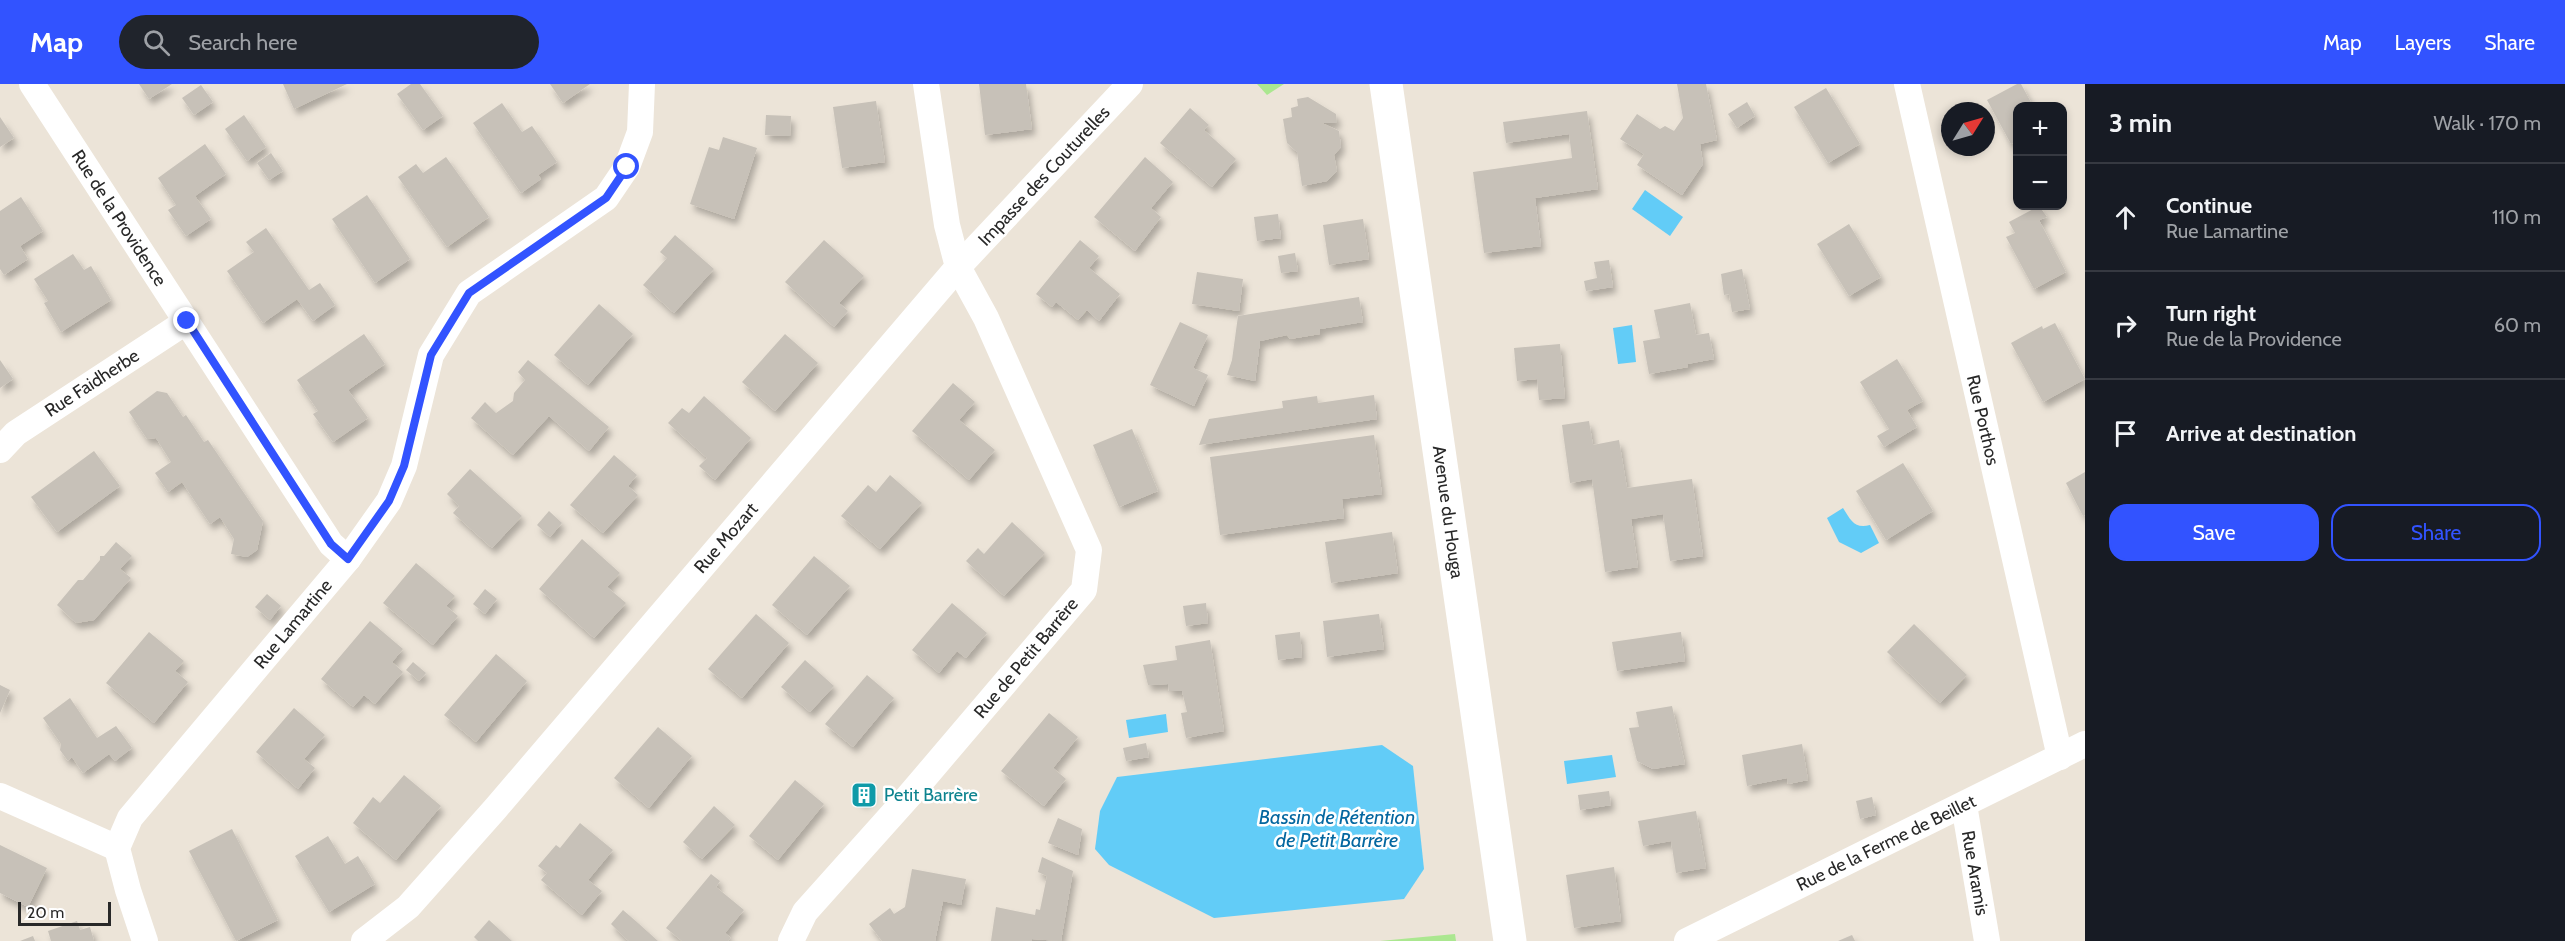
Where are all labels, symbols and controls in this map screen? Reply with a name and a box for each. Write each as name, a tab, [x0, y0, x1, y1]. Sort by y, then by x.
search box	[119, 15, 539, 69]
text: Map	[30, 25, 83, 59]
icon: search	[140, 26, 173, 59]
text: Search here	[188, 29, 297, 56]
text: Map	[2323, 30, 2362, 55]
text: Layers	[2395, 30, 2451, 55]
text: Share	[2484, 30, 2535, 55]
street label: Impasse des Couturelles	[973, 102, 1115, 250]
north arrow	[1941, 102, 1995, 156]
map controls	[2013, 102, 2067, 210]
button: +	[2013, 102, 2067, 156]
text: 3 min	[2109, 107, 2172, 139]
text: Walk · 170 m	[2433, 111, 2541, 135]
street label: Rue de la Providence	[67, 146, 171, 290]
route start	[613, 153, 639, 179]
button: −	[2013, 156, 2067, 210]
text: Continue	[2166, 192, 2252, 219]
icon: ahead	[2109, 201, 2142, 234]
text: 110 m	[2492, 205, 2541, 229]
text: Rue Lamartine	[2166, 219, 2289, 243]
text: Turn right	[2166, 300, 2256, 327]
route end	[173, 307, 199, 333]
icon: right	[2109, 309, 2142, 342]
text: 60 m	[2494, 313, 2541, 337]
text: Rue de la Providence	[2166, 327, 2342, 351]
street label: Rue Faidherbe	[41, 344, 143, 422]
street label: Rue Porthos	[1962, 373, 2004, 467]
icon: arrive	[2109, 417, 2142, 450]
text: Arrive at destination	[2166, 420, 2356, 447]
street label: Avenue du Houga	[1428, 444, 1468, 580]
street label: Rue Mozart	[689, 498, 763, 578]
button: Save	[2109, 504, 2319, 561]
button: Share	[2331, 504, 2541, 561]
street label: Rue Lamartine	[249, 575, 337, 673]
street label: Rue de Petit Barrère	[969, 593, 1083, 723]
building icon: Petit Barrère	[849, 780, 879, 810]
place label: Petit Barrère	[884, 784, 978, 806]
street label: Rue de la Ferme de Beillet	[1793, 790, 1979, 896]
water label: Bassin de Rétention de Petit Barrère	[1259, 805, 1415, 852]
street label: Rue Aramis	[1957, 829, 1993, 917]
scale bar	[18, 899, 111, 926]
text: 20 m	[27, 903, 64, 922]

